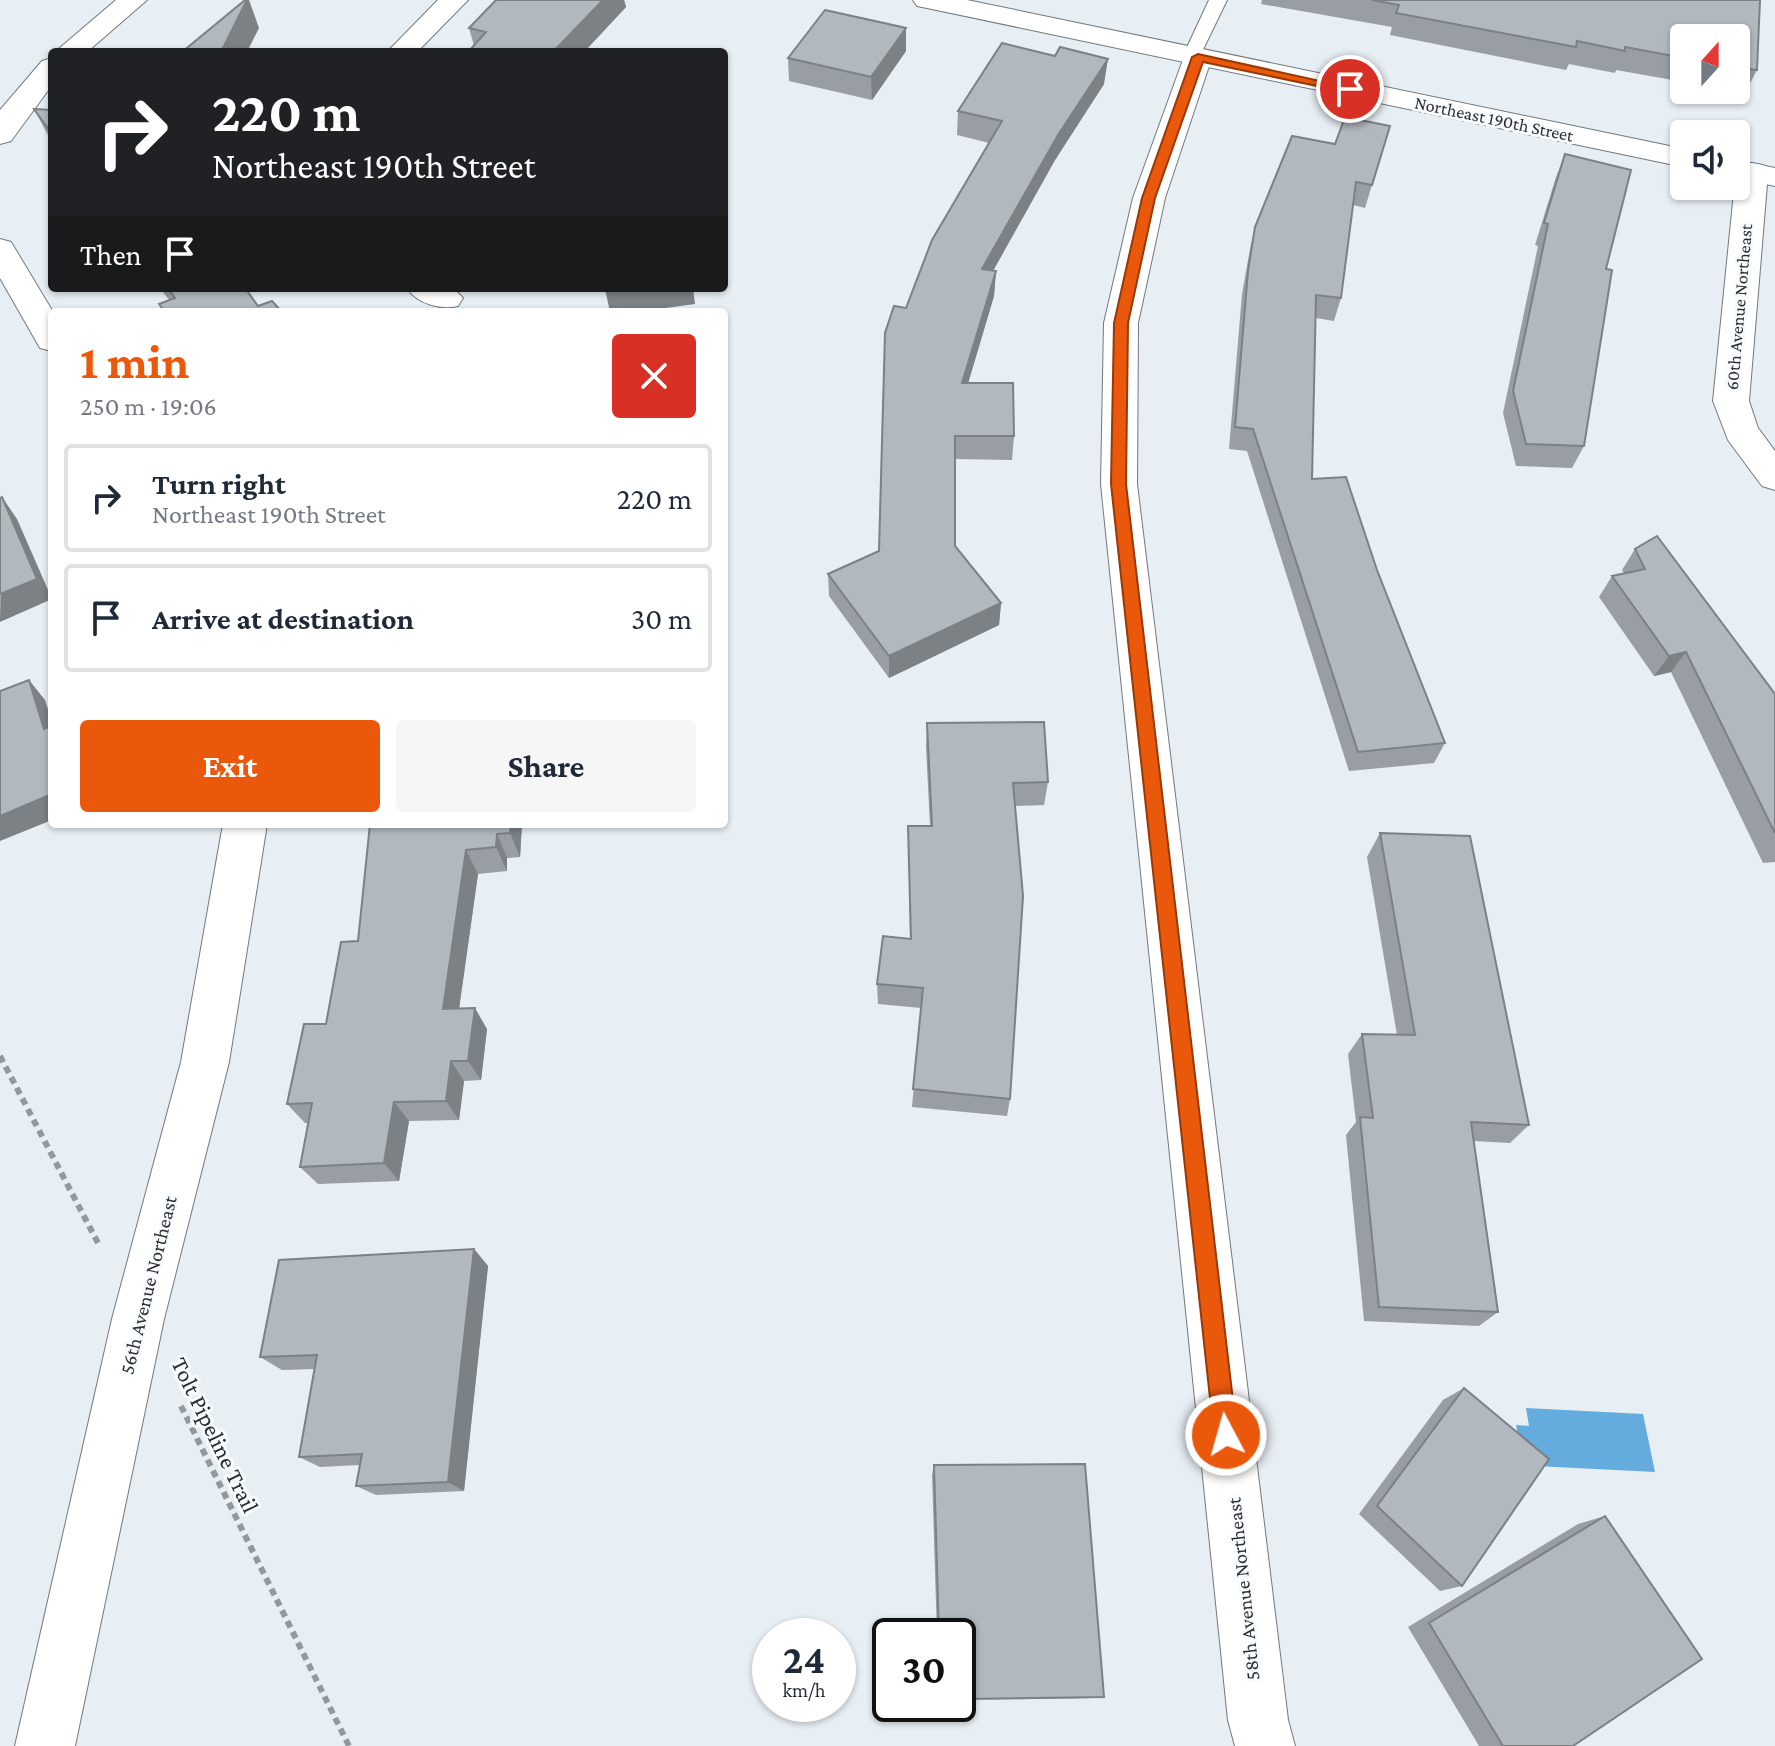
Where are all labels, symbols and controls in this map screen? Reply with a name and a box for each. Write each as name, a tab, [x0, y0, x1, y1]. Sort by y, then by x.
north arrow	[1670, 24, 1750, 104]
map controls	[1670, 24, 1750, 200]
pin	[1316, 55, 1384, 123]
icon: arrive	[1328, 67, 1372, 111]
icon: right	[80, 80, 184, 184]
text: 220 m	[212, 81, 361, 143]
street label: Northeast 190th Street	[1413, 92, 1576, 146]
button: sound	[1670, 120, 1750, 200]
text: Northeast 190th Street	[212, 146, 536, 186]
street label: 60th Avenue Northeast	[1722, 222, 1756, 391]
icon: arrive	[158, 232, 202, 276]
text: Then	[80, 238, 142, 271]
button: close	[612, 334, 696, 418]
text: 1 min	[80, 335, 189, 388]
text: 250 m · 19:06	[80, 392, 217, 421]
text: Turn right	[152, 467, 286, 500]
icon: right	[84, 476, 128, 520]
text: 220 m	[617, 482, 692, 515]
text: Northeast 190th Street	[152, 500, 386, 529]
icon: arrive	[84, 596, 128, 640]
text: Arrive at destination	[152, 602, 414, 635]
text: 30 m	[631, 602, 692, 635]
button: Exit	[80, 720, 380, 812]
button: Share	[396, 720, 696, 812]
street label: 56th Avenue Northeast	[115, 1193, 181, 1377]
street label: Tolt Pipeline Trail	[166, 1353, 265, 1517]
position arrow	[1184, 1393, 1268, 1477]
street label: 58th Avenue Northeast	[1222, 1496, 1264, 1682]
speed limit sign: 30	[872, 1618, 976, 1722]
text: 24	[783, 1637, 825, 1682]
text: km/h	[782, 1679, 826, 1701]

